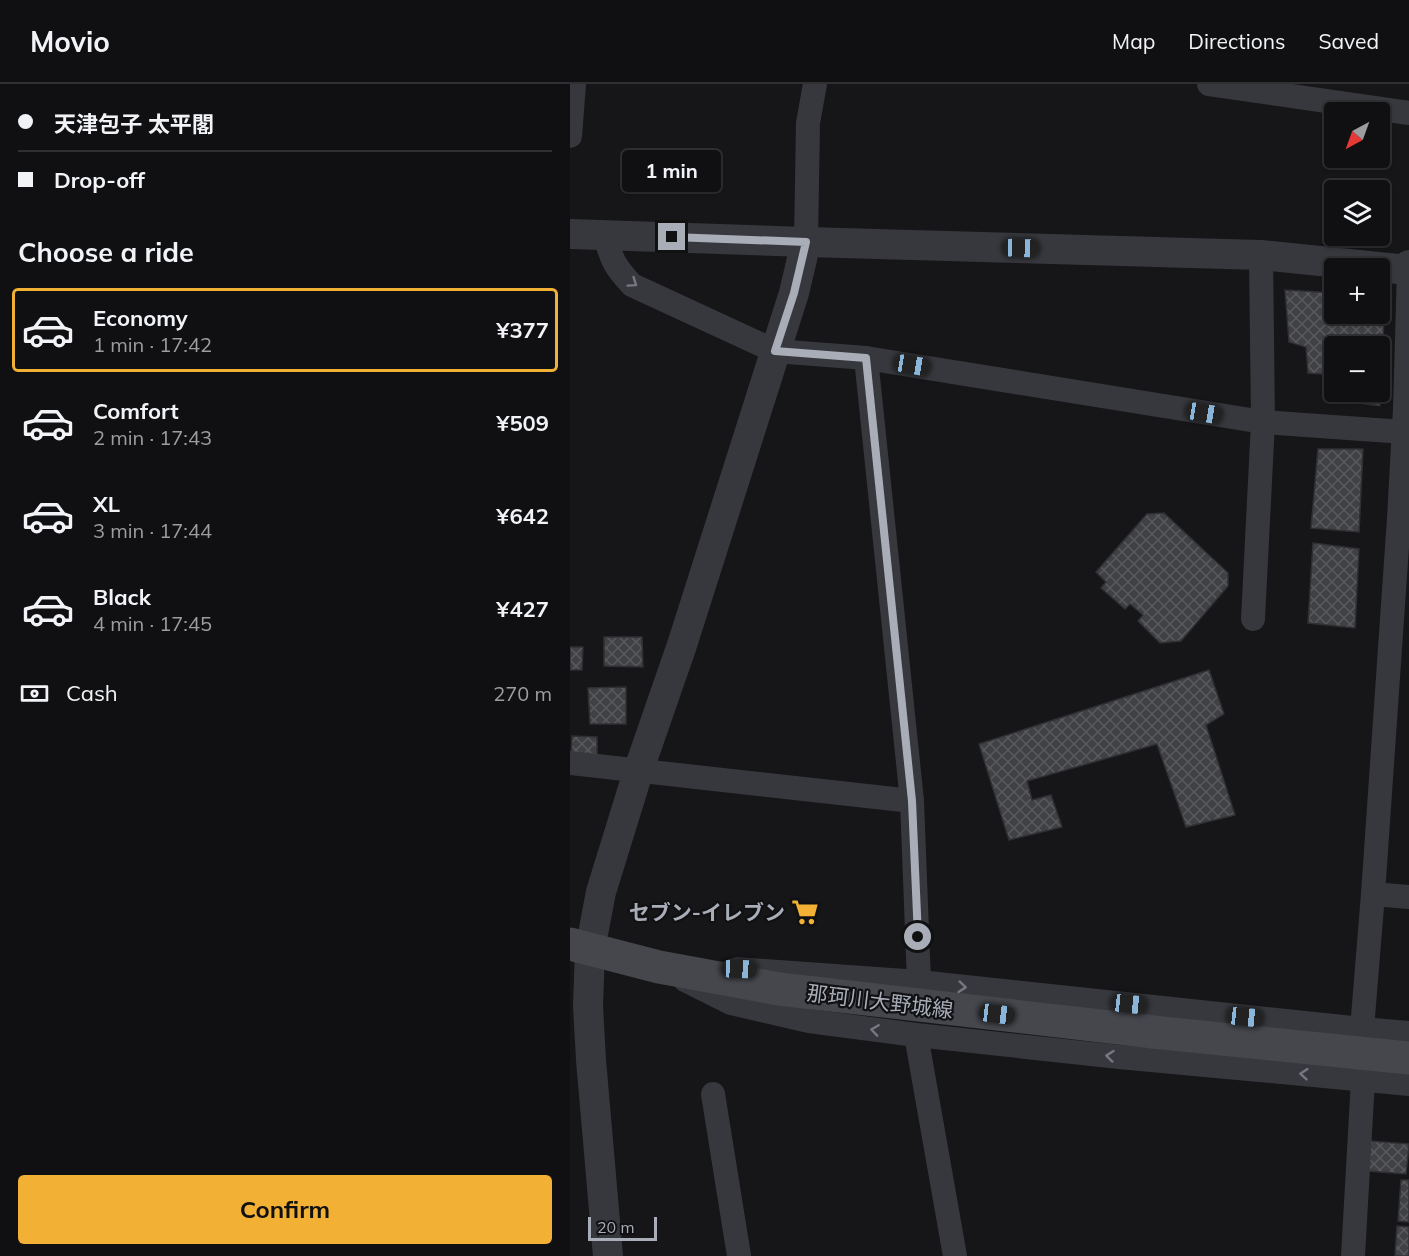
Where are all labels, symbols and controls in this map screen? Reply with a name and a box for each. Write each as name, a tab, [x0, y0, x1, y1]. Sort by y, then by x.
text: Movio	[30, 24, 110, 59]
text: Map	[1112, 28, 1155, 54]
text: Directions	[1188, 28, 1285, 54]
text: Saved	[1318, 28, 1379, 54]
north arrow	[1324, 102, 1390, 168]
map controls	[1324, 102, 1390, 402]
text: 天津包子 太平閣	[54, 110, 214, 138]
callout: 1 min	[622, 150, 722, 192]
text: 1 min	[645, 158, 698, 183]
text: Drop-off	[54, 166, 145, 194]
button: layers	[1324, 180, 1390, 246]
route end	[658, 223, 685, 250]
text: Choose a ride	[18, 235, 194, 269]
car	[1003, 239, 1039, 257]
button: +	[1324, 258, 1390, 324]
one-way arrow	[627, 276, 638, 287]
icon: car	[21, 303, 75, 357]
text: Economy	[93, 304, 188, 332]
text: ¥377	[496, 316, 549, 344]
text: 1 min · 17:42	[93, 332, 212, 357]
button: −	[1324, 336, 1390, 402]
car	[893, 353, 931, 377]
icon: car	[21, 396, 75, 450]
text: Comfort	[93, 397, 179, 425]
car	[1185, 401, 1223, 425]
text: ¥509	[496, 409, 549, 437]
text: 2 min · 17:43	[93, 425, 212, 450]
icon: car	[21, 489, 75, 543]
text: XL	[93, 490, 120, 518]
text: ¥642	[496, 502, 549, 530]
text: 3 min · 17:44	[93, 518, 212, 543]
icon: car	[21, 582, 75, 636]
text: Black	[93, 583, 151, 611]
text: ¥427	[496, 595, 549, 623]
text: 4 min · 17:45	[93, 611, 212, 636]
icon: cash	[18, 677, 51, 710]
text: Cash	[66, 679, 118, 707]
text: 270 m	[493, 681, 552, 706]
supermarket icon: セブン-イレブン	[790, 897, 820, 927]
place label: セブン-イレブン	[629, 899, 785, 925]
route start	[904, 923, 931, 950]
car	[721, 959, 757, 979]
street label: 那珂川大野城線	[805, 979, 955, 1023]
one-way arrow	[958, 980, 967, 993]
car	[1110, 993, 1148, 1015]
car	[978, 1003, 1016, 1025]
car	[1226, 1006, 1264, 1028]
one-way arrow	[870, 1024, 879, 1036]
one-way arrow	[1106, 1050, 1115, 1063]
one-way arrow	[1300, 1068, 1309, 1081]
button: Confirm	[18, 1175, 552, 1244]
scale bar	[588, 1214, 657, 1242]
text: 20 m	[597, 1217, 634, 1237]

